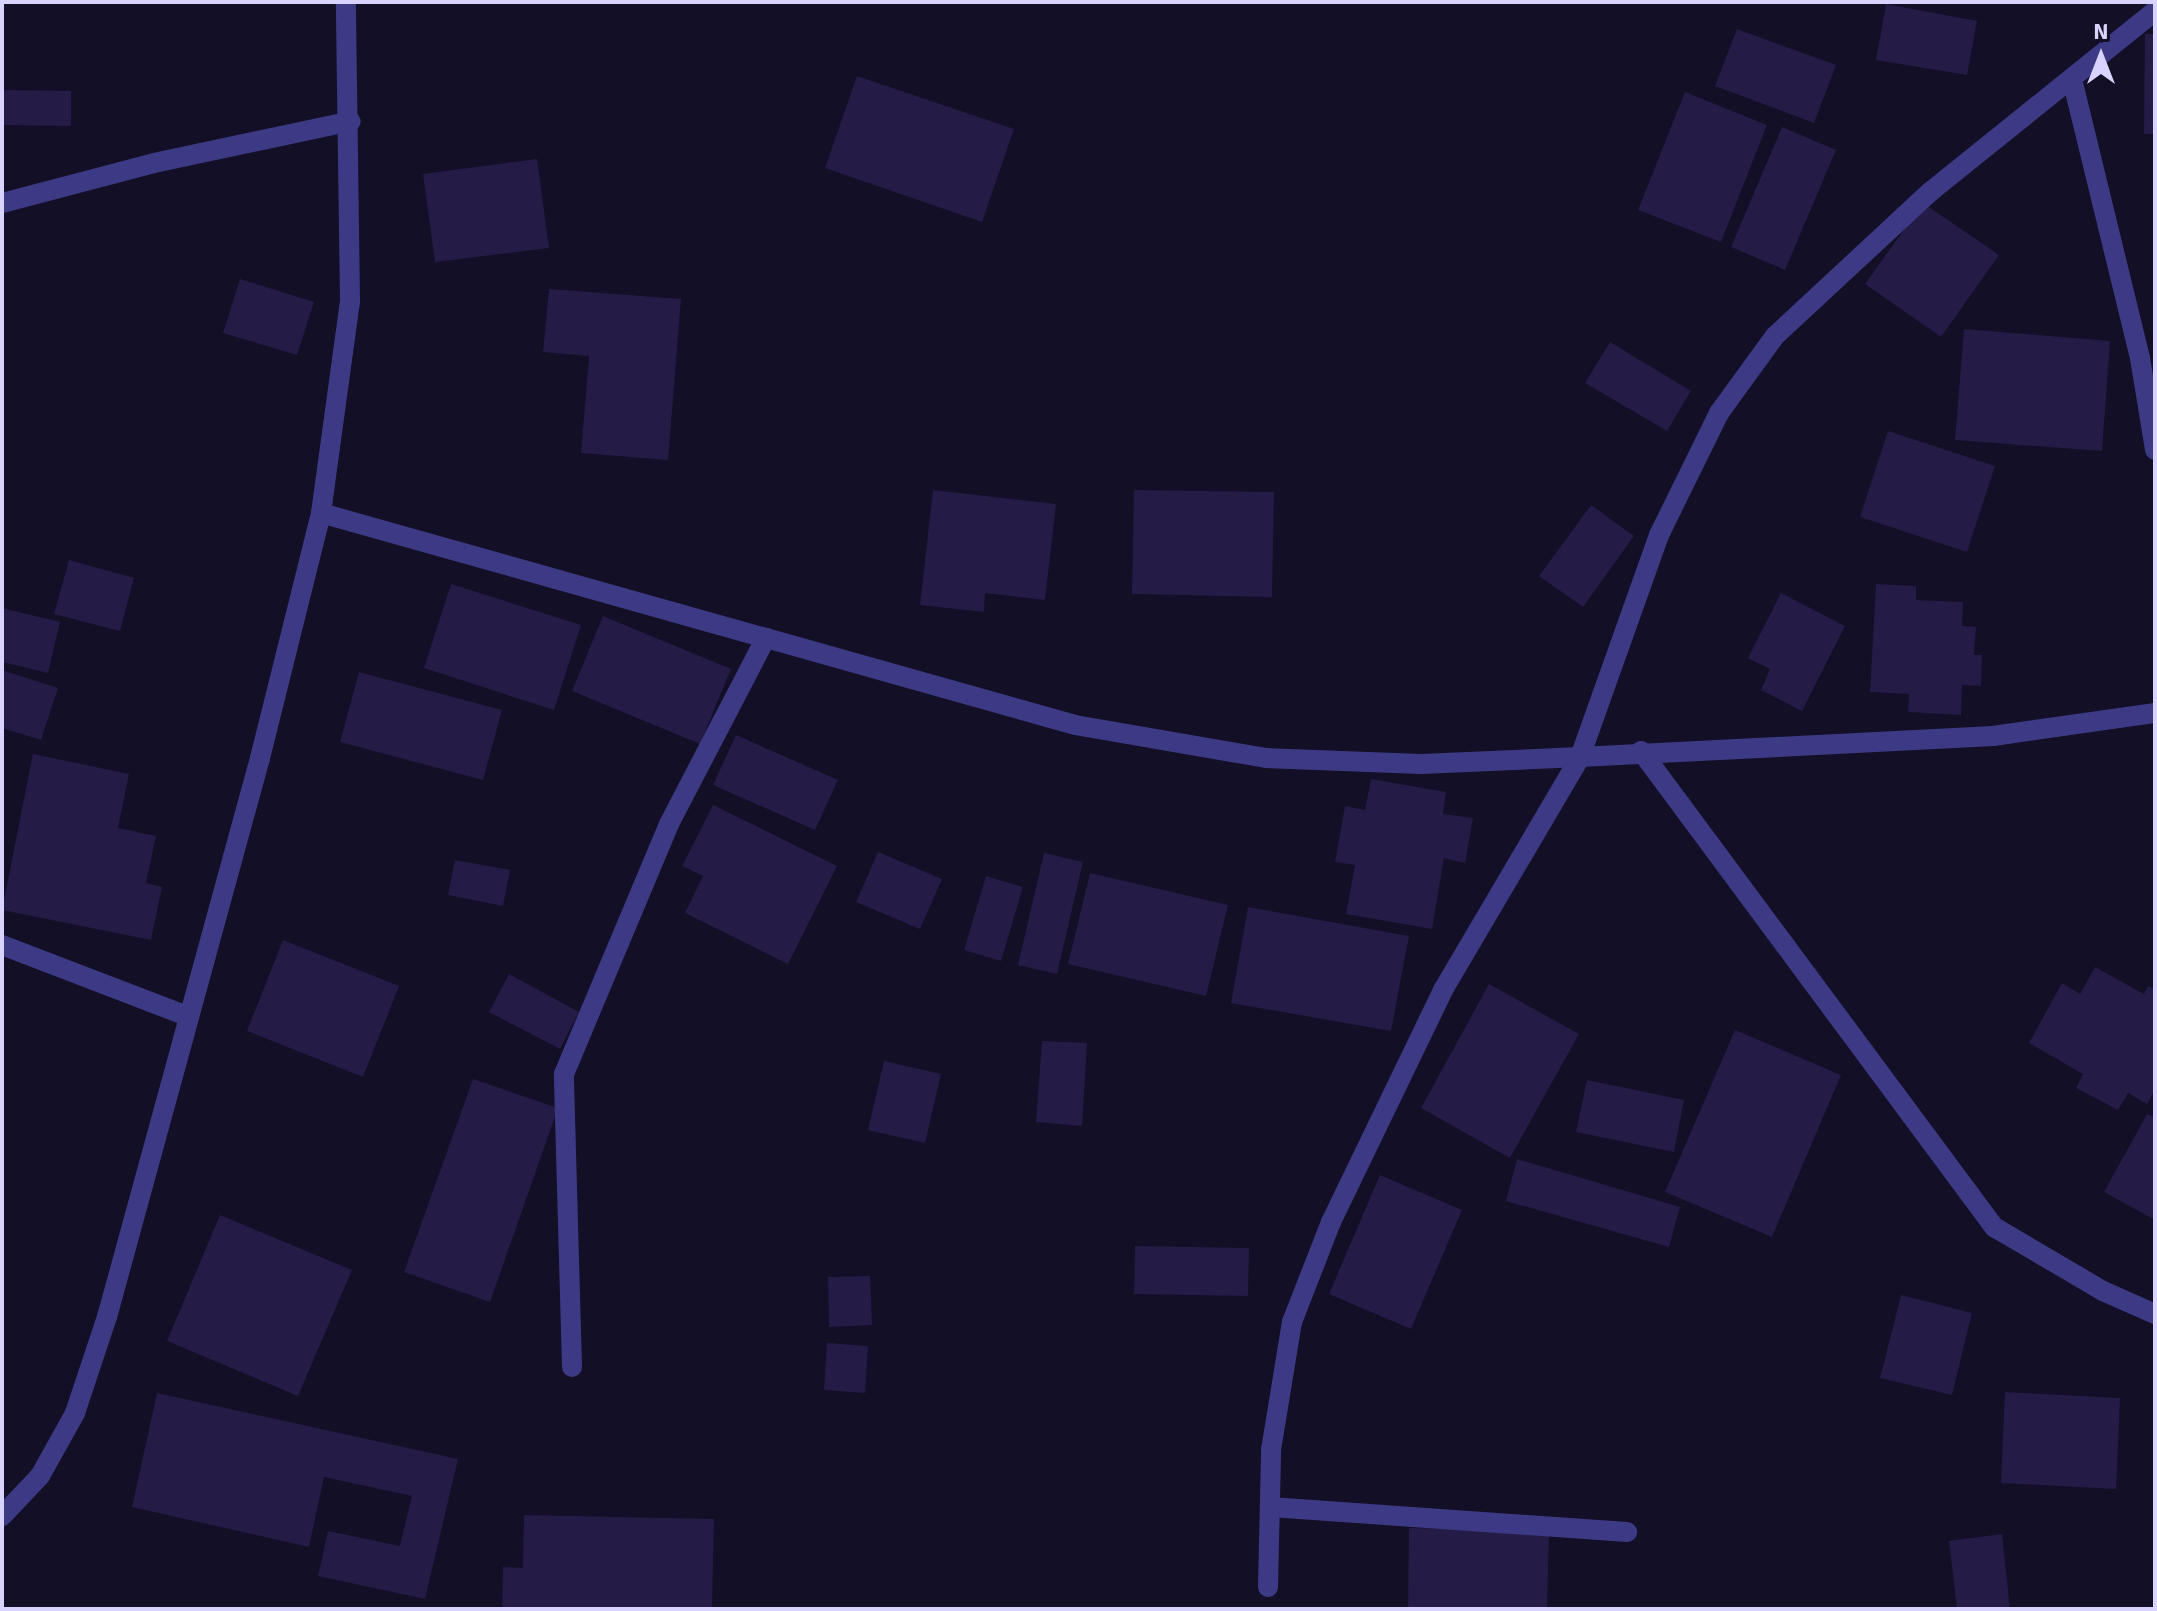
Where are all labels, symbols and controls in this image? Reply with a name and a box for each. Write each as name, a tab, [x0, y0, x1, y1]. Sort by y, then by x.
north arrow	[2061, 16, 2141, 96]
text: N	[2093, 18, 2109, 45]

